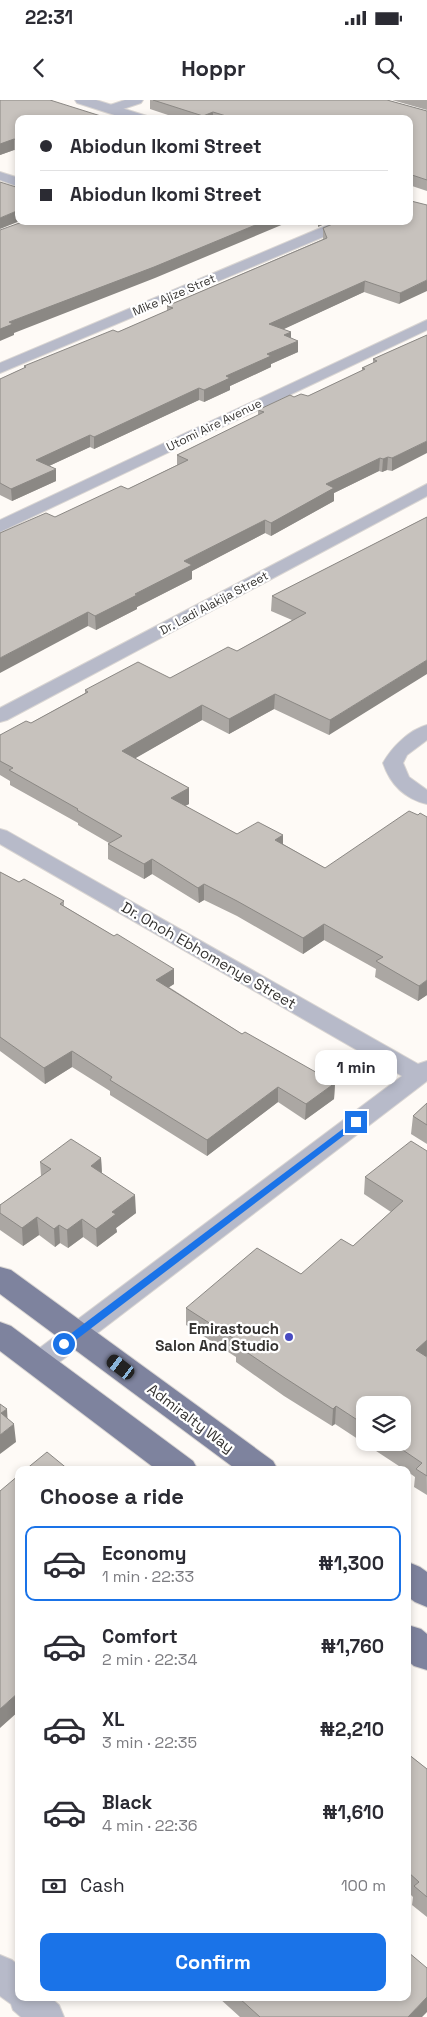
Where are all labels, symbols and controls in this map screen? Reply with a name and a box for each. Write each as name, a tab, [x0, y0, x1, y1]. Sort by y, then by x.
text: 22:31	[25, 5, 73, 30]
icon: back	[25, 54, 53, 82]
text: Hoppr	[181, 54, 246, 82]
icon: search	[374, 54, 402, 82]
text: Abiodun Ikomi Street	[70, 134, 262, 159]
text: Abiodun Ikomi Street	[70, 182, 262, 207]
street label: Mike Ajize Stret	[130, 270, 218, 320]
street label: Utomi Aire Avenue	[164, 395, 264, 455]
street label: Dr. Ladi Alakija Street	[157, 568, 271, 638]
street label: Dr. Onoh Ebhomenye Street	[118, 897, 300, 1013]
callout: 1 min	[315, 1050, 397, 1084]
text: 1 min	[336, 1057, 376, 1078]
route end	[345, 1111, 367, 1133]
place label: Emirastouch Salon And Studio	[155, 1319, 279, 1355]
marker: Emirastouch Salon And Studio	[283, 1331, 295, 1343]
route start	[53, 1333, 75, 1355]
car	[104, 1352, 137, 1382]
street label: Admiralty Way	[144, 1379, 238, 1457]
map controls	[356, 1396, 411, 1451]
button: layers	[356, 1396, 411, 1451]
text: Choose a ride	[40, 1482, 184, 1510]
icon: car	[42, 1541, 87, 1586]
text: Economy	[102, 1541, 186, 1566]
text: ₦1,300	[318, 1551, 384, 1576]
text: 1 min · 22:33	[102, 1566, 194, 1587]
icon: car	[42, 1624, 87, 1669]
text: Comfort	[102, 1624, 178, 1649]
text: ₦1,760	[321, 1634, 384, 1659]
text: 2 min · 22:34	[102, 1649, 197, 1670]
icon: car	[42, 1707, 87, 1752]
text: XL	[102, 1707, 125, 1732]
text: ₦2,210	[320, 1717, 384, 1742]
text: 3 min · 22:35	[102, 1732, 197, 1753]
icon: car	[42, 1790, 87, 1835]
text: Black	[102, 1790, 152, 1815]
text: ₦1,610	[322, 1800, 384, 1825]
text: 4 min · 22:36	[102, 1815, 198, 1836]
icon: cash	[40, 1872, 68, 1900]
text: Cash	[80, 1873, 125, 1898]
text: 100 m	[341, 1875, 386, 1896]
button: Confirm	[40, 1933, 386, 1991]

